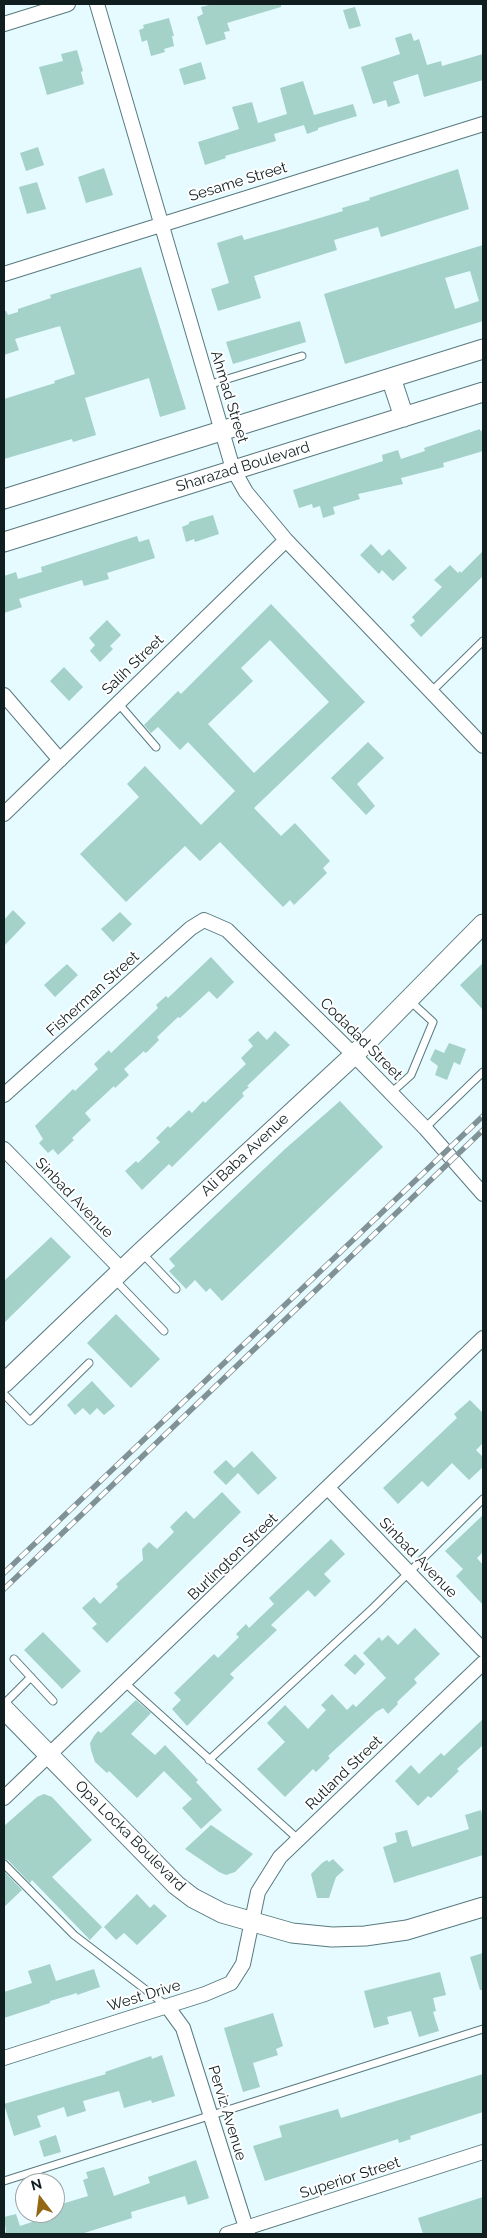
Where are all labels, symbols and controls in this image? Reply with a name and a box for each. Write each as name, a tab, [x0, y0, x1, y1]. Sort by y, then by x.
street label: Sesame Street	[187, 159, 289, 205]
street label: Ahmad Street	[206, 349, 252, 445]
street label: Sharazad Boulevard	[174, 438, 312, 496]
street label: Salih Street	[98, 631, 168, 699]
street label: Fisherman Street	[43, 948, 143, 1040]
street label: Codadad Street	[316, 994, 406, 1084]
street label: Ali Baba Avenue	[197, 1110, 293, 1200]
street label: Sinbad Avenue	[31, 1154, 117, 1242]
street label: Burlington Street	[184, 1510, 282, 1604]
street label: Sinbad Avenue	[375, 1514, 461, 1602]
street label: Rutland Street	[302, 1732, 386, 1814]
street label: Opa Locka Boulevard	[71, 1777, 189, 1895]
street label: West Drive	[105, 1976, 183, 2016]
street label: Perviz Avenue	[204, 2063, 250, 2163]
street label: Superior Street	[298, 2153, 402, 2203]
north arrow	[15, 2173, 65, 2223]
text: N	[29, 2175, 44, 2194]

